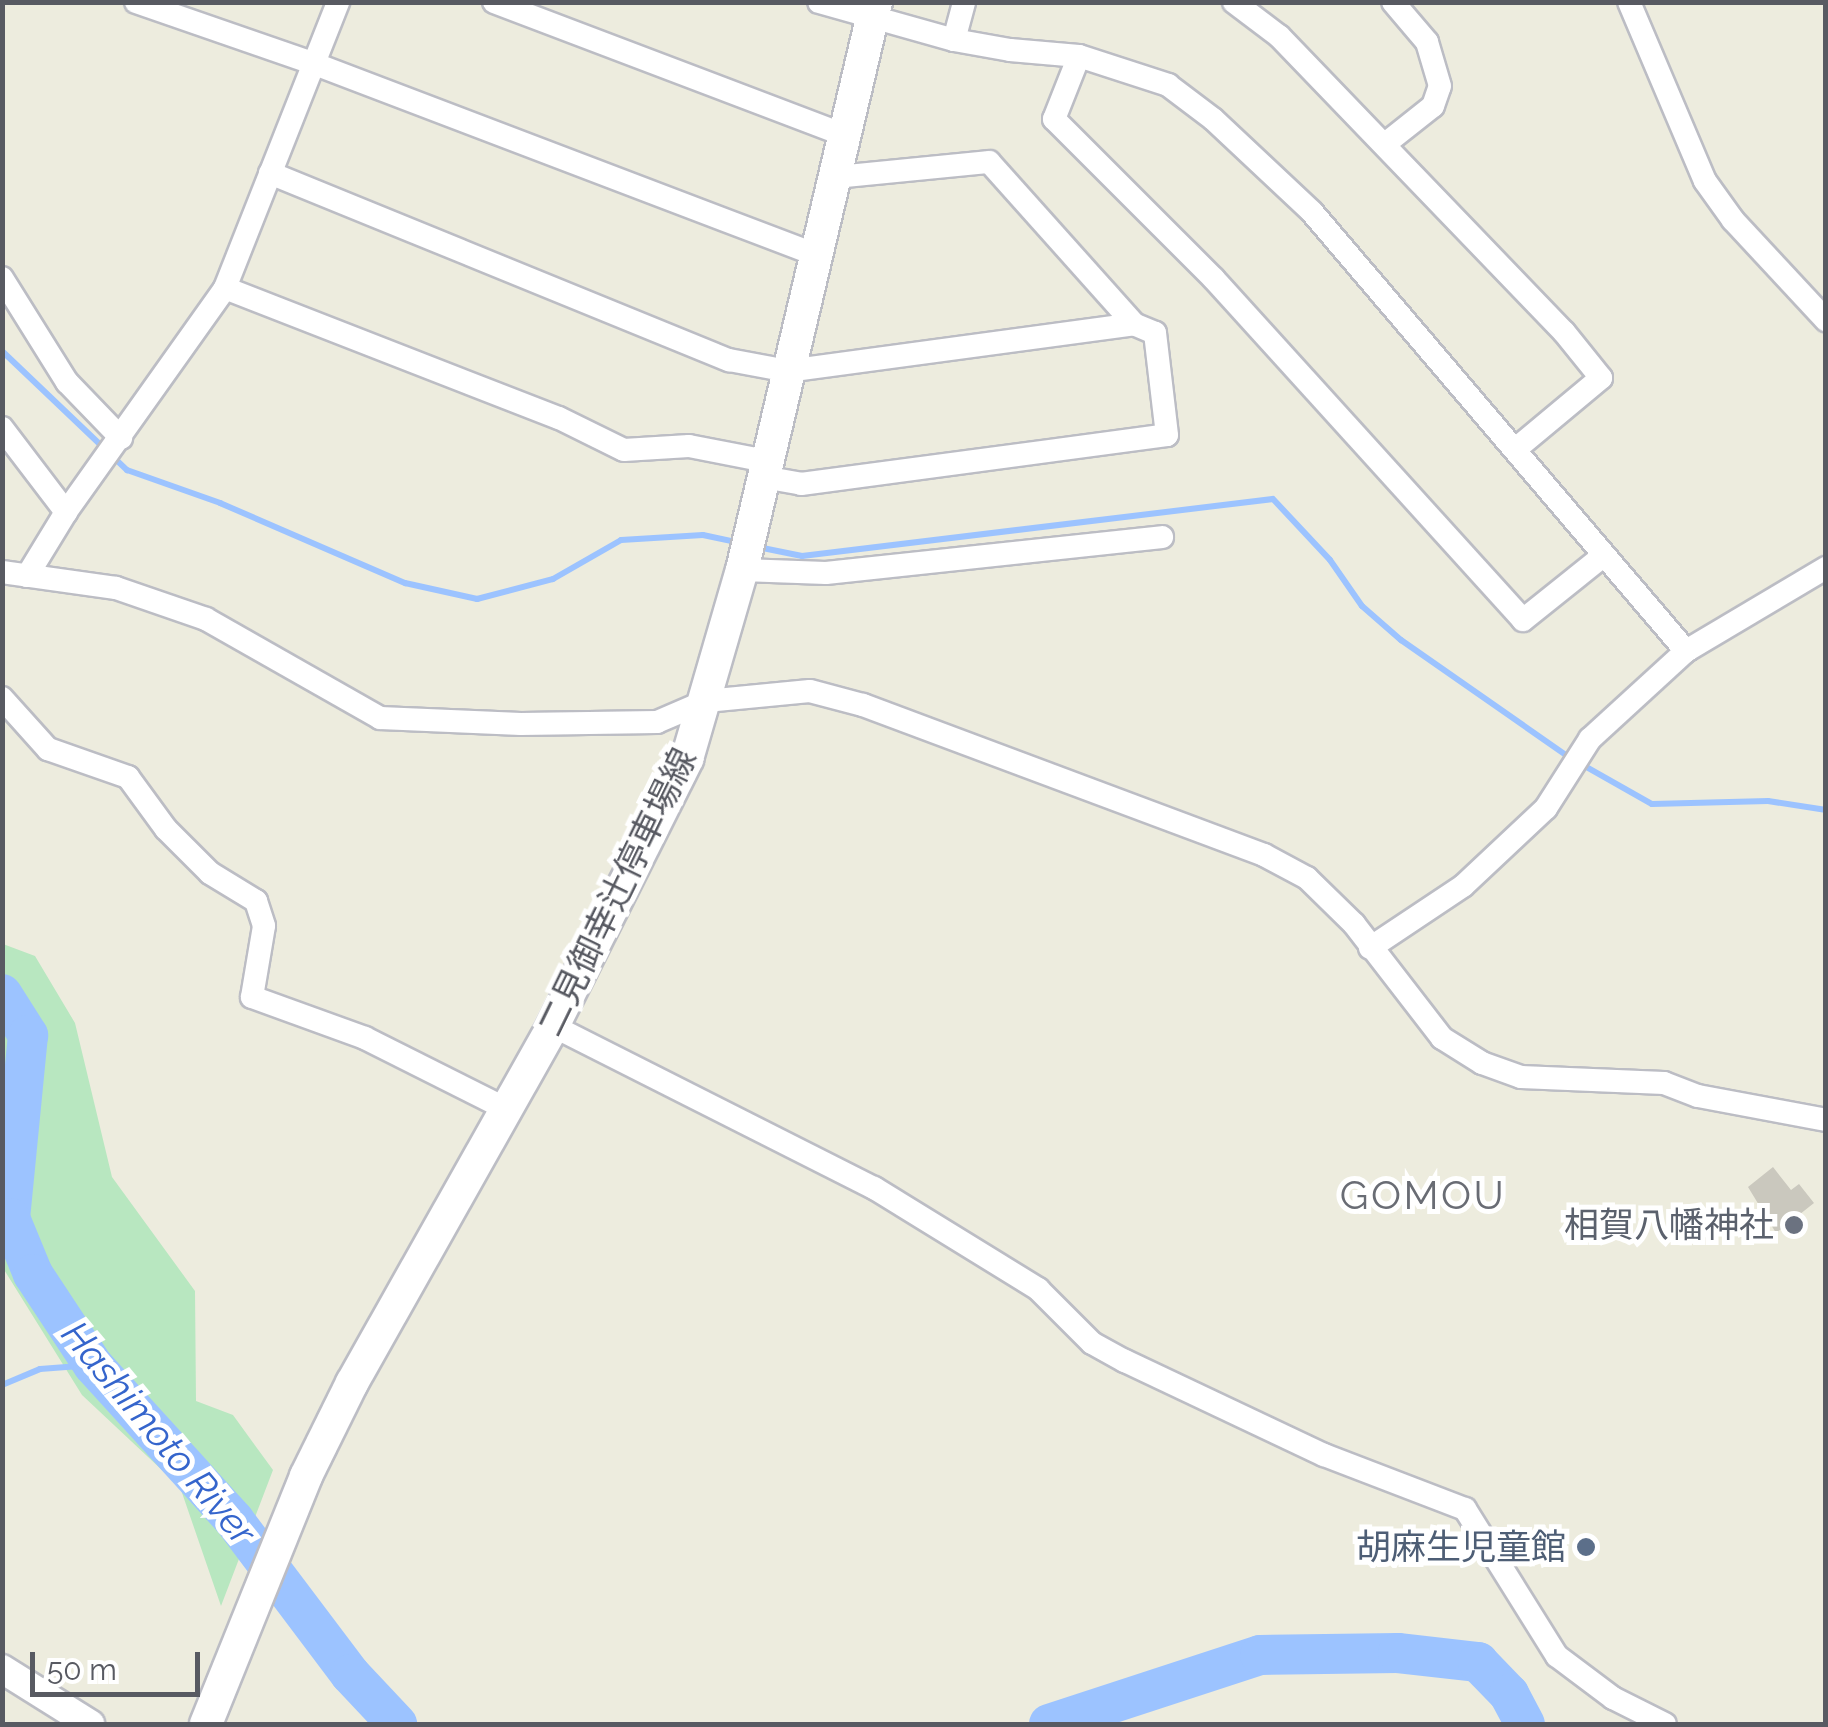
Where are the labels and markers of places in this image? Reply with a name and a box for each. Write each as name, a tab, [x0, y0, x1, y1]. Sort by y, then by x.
place label: 相賀八幡神社	[1564, 1204, 1774, 1246]
marker: 相賀八幡神社	[1783, 1214, 1805, 1236]
place label: 胡麻生児童館	[1356, 1526, 1566, 1568]
marker: 胡麻生児童館	[1575, 1536, 1597, 1558]

